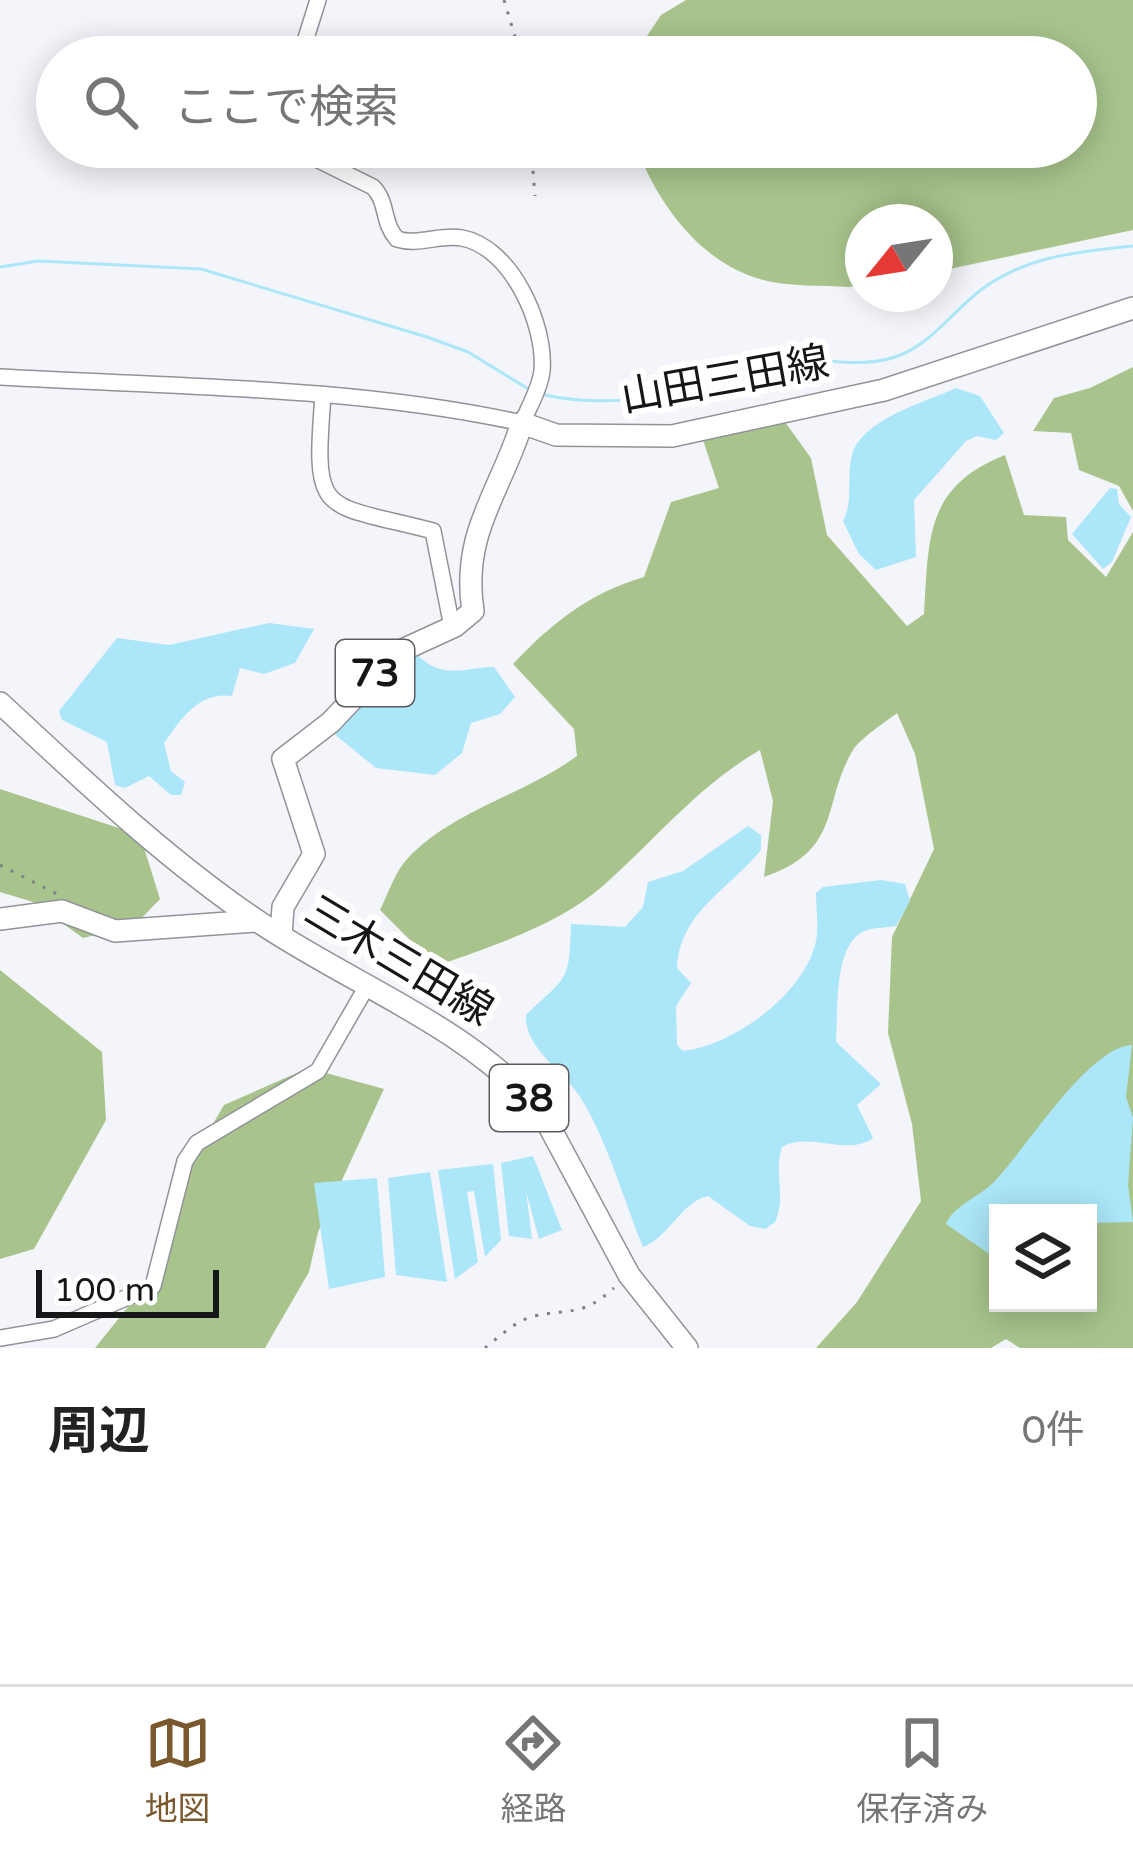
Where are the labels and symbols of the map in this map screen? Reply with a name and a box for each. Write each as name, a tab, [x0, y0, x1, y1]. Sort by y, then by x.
north arrow	[845, 204, 953, 312]
street label: 山田三田線	[617, 337, 833, 423]
road number: 73	[336, 640, 414, 706]
street label: 三木三田線	[296, 885, 502, 1037]
road number: 38	[490, 1065, 568, 1131]
scale bar	[36, 1264, 219, 1317]

